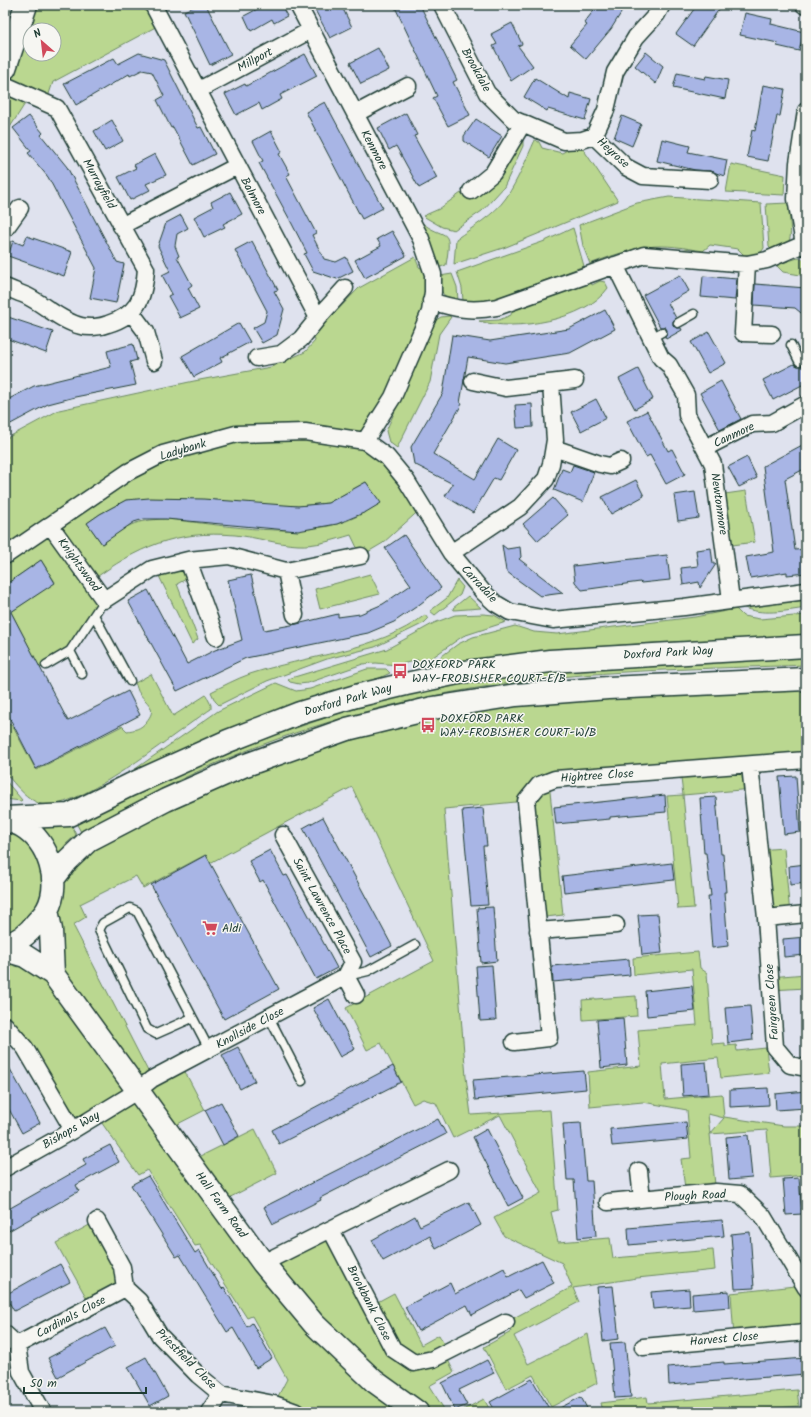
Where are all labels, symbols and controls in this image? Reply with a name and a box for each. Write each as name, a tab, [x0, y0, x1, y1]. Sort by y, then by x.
north arrow	[22, 22, 62, 62]
text: N	[30, 24, 45, 44]
street label: Millport	[234, 43, 277, 77]
street label: Brookdale	[456, 44, 496, 96]
street label: Kenmore	[355, 126, 393, 174]
street label: Heyrose	[592, 133, 634, 174]
street label: Murrayfield	[77, 155, 121, 214]
street label: Balmore	[235, 174, 271, 219]
street label: Canmore	[710, 417, 758, 453]
street label: Ladybank	[157, 434, 209, 466]
street label: Newtonmore	[705, 472, 733, 537]
street label: Knightswood	[53, 534, 106, 597]
street label: Carradale	[456, 561, 502, 608]
street label: Doxford Park Way	[622, 641, 714, 665]
place label: DOXFORD PARK WAY-FROBISHER COURT-E/B	[412, 655, 566, 688]
bus stop icon: DOXFORD PARK WAY-FROBISHER COURT-E/B	[391, 662, 409, 680]
street label: Doxford Park Way	[302, 678, 394, 722]
place label: DOXFORD PARK WAY-FROBISHER COURT-W/B	[440, 709, 596, 742]
bus stop icon: DOXFORD PARK WAY-FROBISHER COURT-W/B	[419, 716, 437, 734]
street label: Hightree Close	[560, 764, 635, 788]
street label: Saint Lawrence Place	[287, 854, 357, 958]
supermarket icon: Aldi	[201, 919, 219, 937]
place label: Aldi	[222, 919, 242, 938]
street label: Fairgreen Close	[760, 963, 784, 1041]
street label: Knollside Close	[212, 1002, 288, 1054]
street label: Bishops Way	[39, 1106, 104, 1154]
street label: Hall Farm Road	[190, 1168, 252, 1243]
street label: Plough Road	[664, 1185, 727, 1207]
street label: Brookbank Close	[342, 1262, 397, 1345]
street label: Cardinals Close	[33, 1290, 110, 1343]
street label: Priestfield Close	[151, 1324, 221, 1394]
street label: Harvest Close	[689, 1326, 760, 1351]
scale bar	[24, 1369, 146, 1395]
text: 50 m	[30, 1374, 57, 1393]

